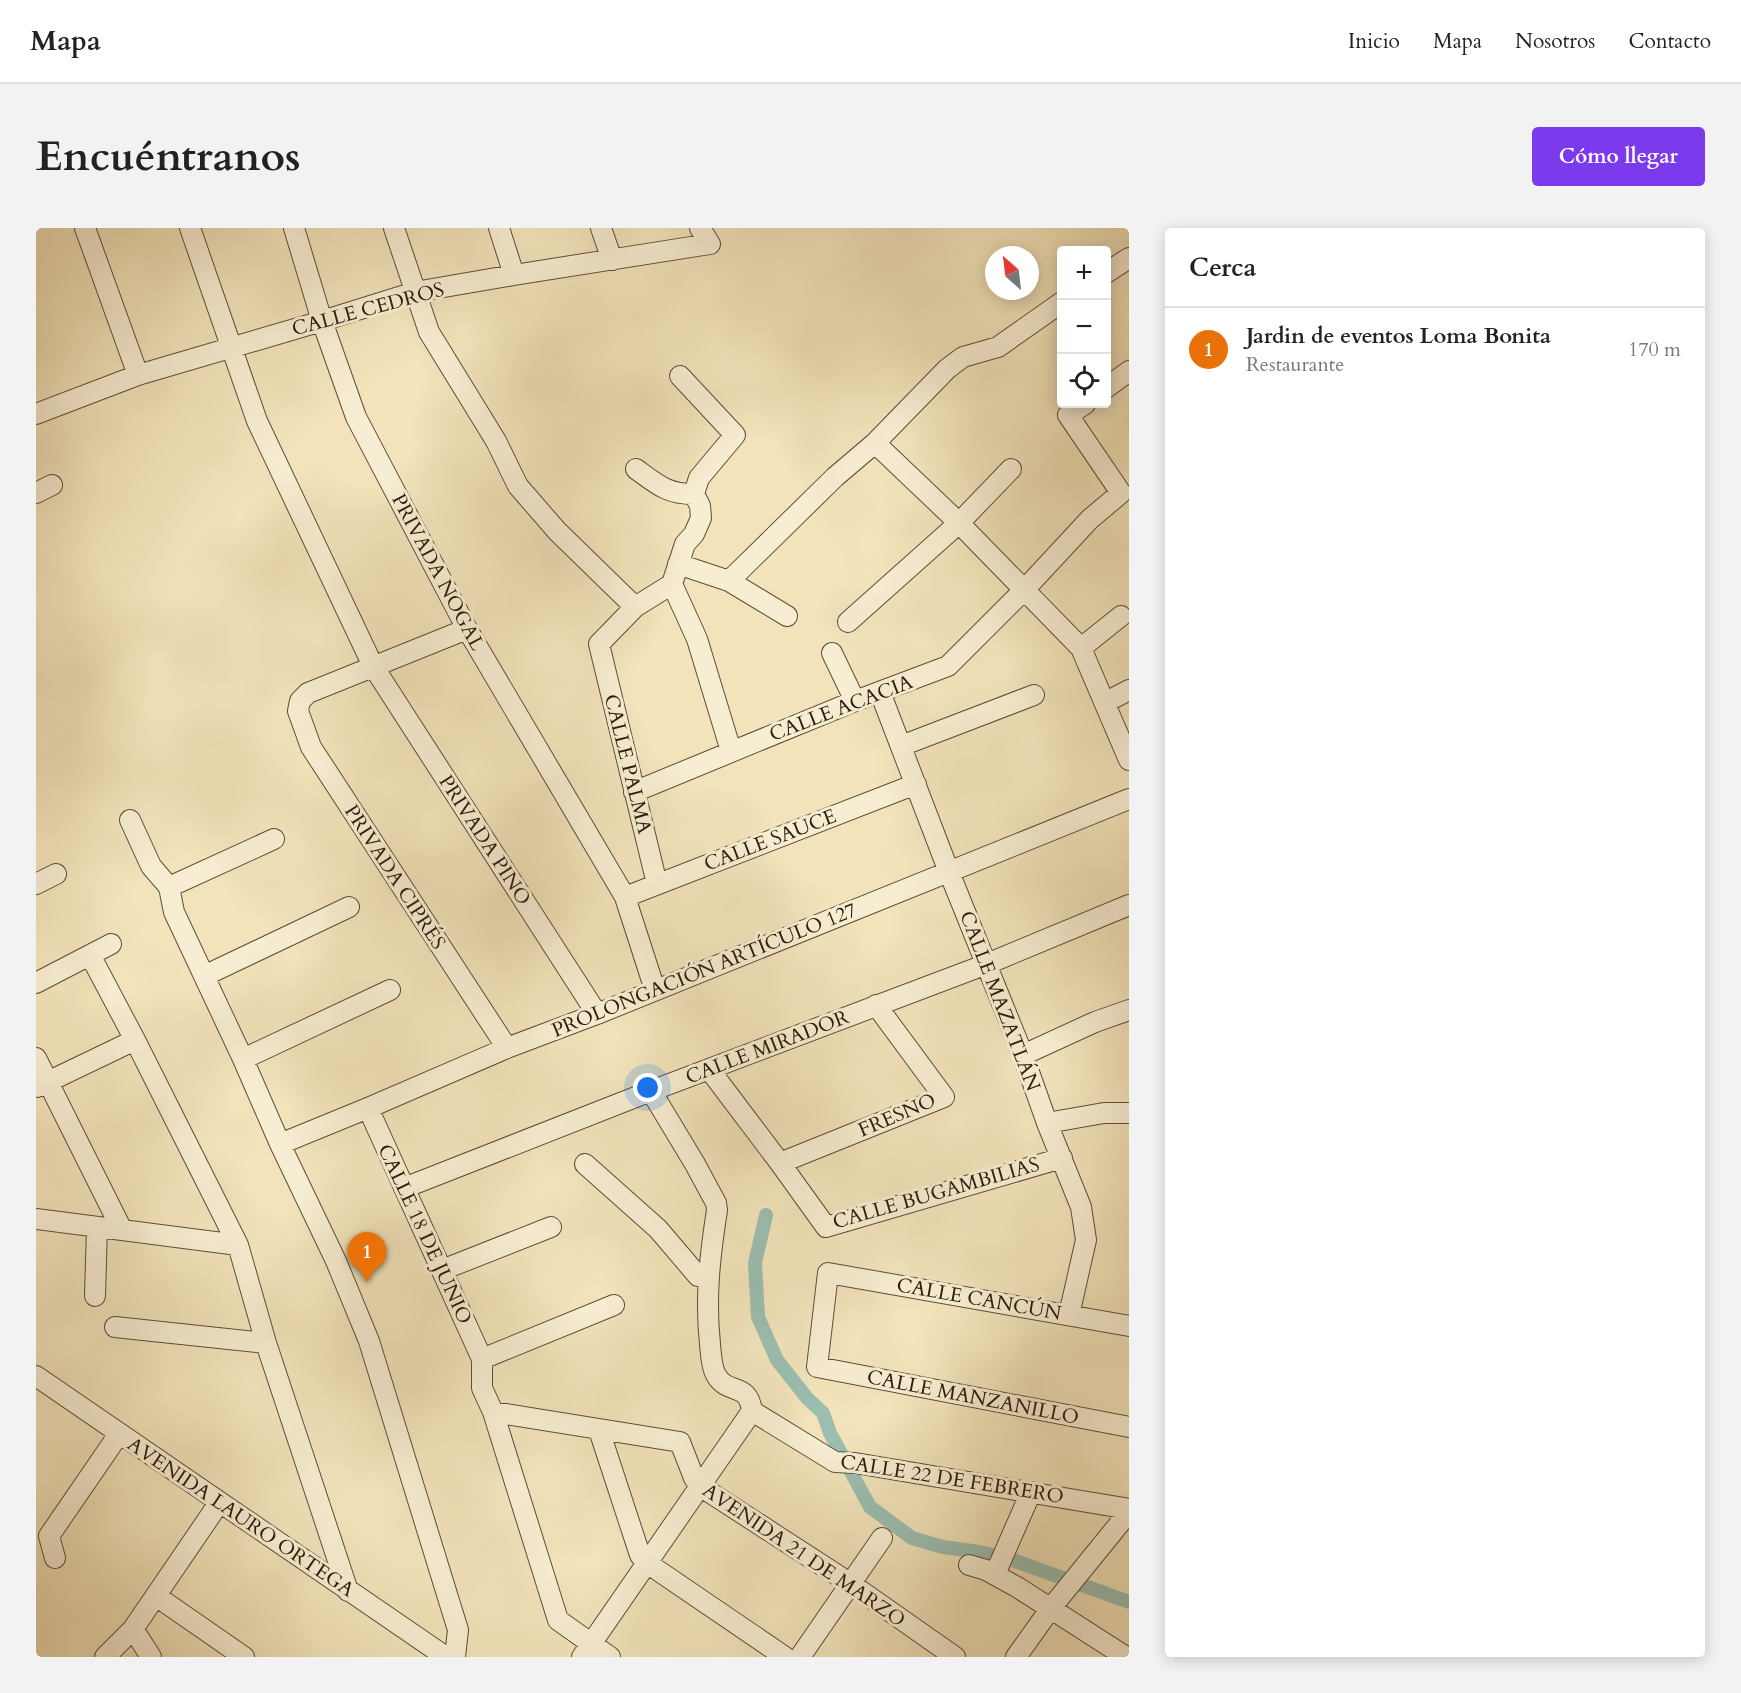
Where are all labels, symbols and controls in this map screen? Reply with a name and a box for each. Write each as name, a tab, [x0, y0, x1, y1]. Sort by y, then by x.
text: Mapa	[30, 22, 101, 60]
text: Inicio	[1348, 27, 1400, 56]
text: Mapa	[1433, 27, 1482, 56]
text: Nosotros	[1515, 27, 1595, 56]
text: Contacto	[1628, 27, 1711, 56]
button: Cómo llegar	[1532, 127, 1705, 186]
text: Encuéntranos	[36, 128, 301, 185]
north arrow	[985, 246, 1039, 300]
map controls	[1057, 246, 1111, 408]
button: +	[1057, 246, 1111, 300]
text: Cerca	[1189, 250, 1256, 285]
street label: CALLE CEDROS	[289, 276, 447, 342]
button: −	[1057, 300, 1111, 354]
text: Jardin de eventos Loma Bonita	[1246, 321, 1551, 351]
text: 1	[1203, 336, 1214, 363]
text: 170 m	[1628, 336, 1681, 363]
text: Restaurante	[1246, 351, 1344, 378]
button: locate	[1057, 354, 1111, 408]
street label: PRIVADA NOGAL	[385, 489, 491, 656]
street label: CALLE ACACIA	[765, 668, 917, 748]
street label: CALLE PALMA	[598, 692, 659, 837]
street label: PRIVADA PINO	[433, 770, 537, 910]
street label: PRIVADA CIPRÉS	[338, 799, 452, 955]
street label: CALLE SAUCE	[700, 802, 840, 878]
street label: PROLONGACIÓN ARTÍCULO 127	[548, 896, 860, 1044]
street label: CALLE MAZATLÁN	[953, 907, 1047, 1095]
street label: CALLE MIRADOR	[682, 1003, 853, 1091]
your location	[633, 1073, 662, 1102]
street label: FRESNO	[854, 1087, 940, 1143]
street label: CALLE 18 DE JUNIO	[371, 1140, 479, 1328]
street label: CALLE BUGAMBILIAS	[829, 1151, 1043, 1235]
pin: 1	[348, 1232, 386, 1282]
street label: CALLE CANCÚN	[895, 1271, 1063, 1327]
street label: CALLE MANZANILLO	[865, 1363, 1081, 1431]
street label: AVENIDA LAURO ORTEGA	[122, 1431, 360, 1604]
street label: CALLE 22 DE FEBRERO	[838, 1448, 1066, 1510]
street label: AVENIDA 21 DE MARZO	[697, 1477, 911, 1633]

